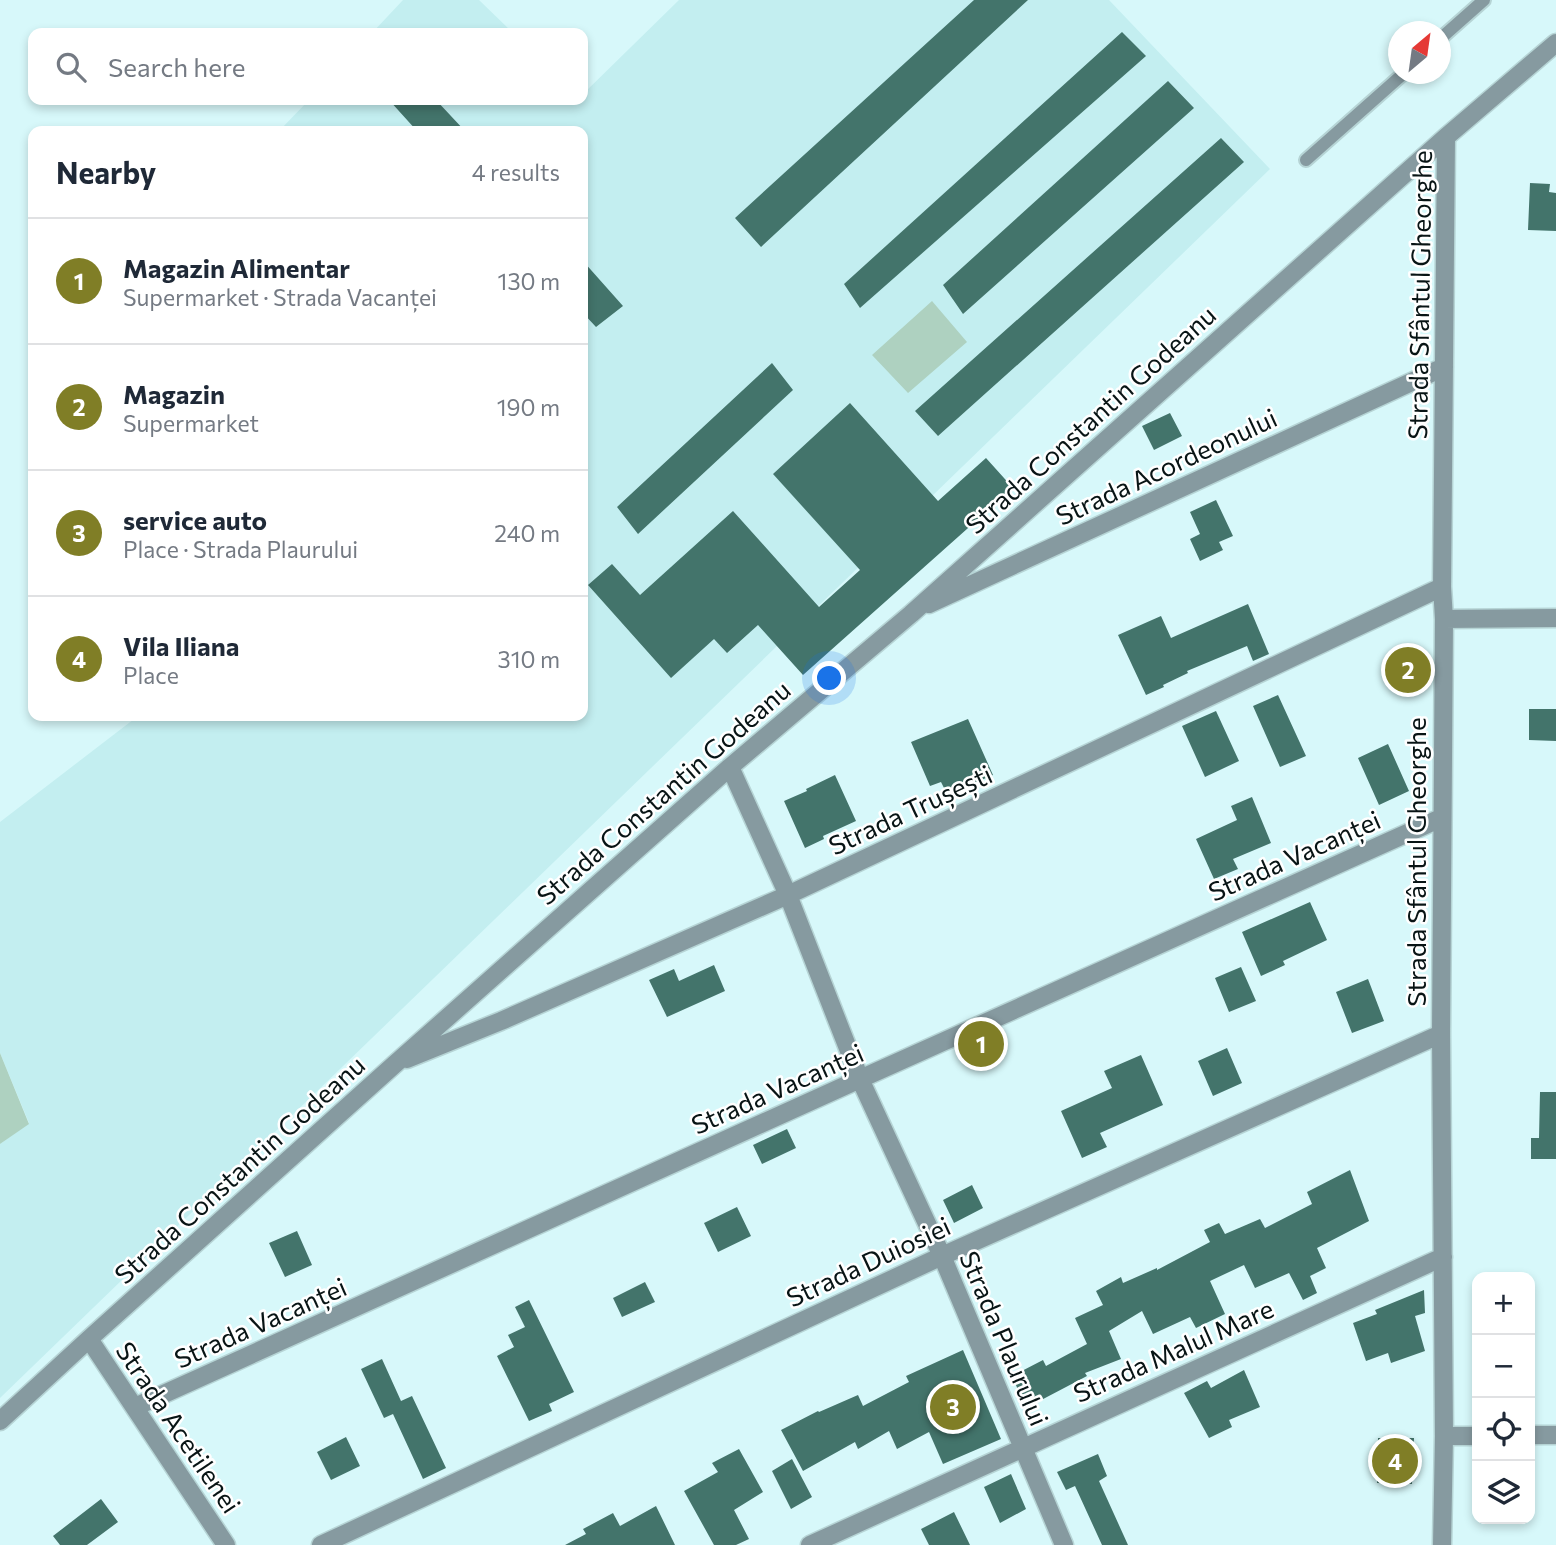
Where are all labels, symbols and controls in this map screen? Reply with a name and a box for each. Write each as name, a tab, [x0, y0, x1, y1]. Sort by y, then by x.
north arrow	[1388, 21, 1451, 84]
search box	[28, 28, 588, 105]
icon: search	[52, 48, 90, 86]
text: Search here	[108, 51, 246, 82]
street label: Strada Sfântul Gheorghe	[1401, 150, 1437, 440]
text: Nearby	[56, 153, 156, 190]
text: 4 results	[472, 158, 560, 186]
text: Magazin Alimentar	[123, 252, 350, 283]
text: 1	[74, 267, 84, 295]
text: 130 m	[498, 267, 560, 295]
text: Supermarket · Strada Vacanței	[123, 283, 437, 311]
street label: Strada Constantin Godeanu	[959, 299, 1221, 539]
text: Magazin	[123, 378, 225, 409]
text: 2	[72, 393, 86, 421]
text: 190 m	[497, 393, 560, 421]
street label: Strada Acordeonului	[1051, 401, 1281, 531]
text: Supermarket	[123, 409, 259, 437]
text: service auto	[123, 504, 267, 535]
text: 3	[72, 519, 86, 547]
text: 240 m	[494, 519, 560, 547]
text: Place · Strada Plaurului	[123, 535, 358, 563]
text: Vila Iliana	[123, 630, 239, 661]
pin: 2	[1385, 644, 1431, 696]
text: 4	[72, 645, 86, 673]
text: 310 m	[498, 645, 560, 673]
text: Place	[123, 661, 179, 689]
your location	[812, 661, 846, 695]
street label: Strada Constantin Godeanu	[530, 673, 796, 911]
street label: Strada Sfântul Gheorghe	[1400, 717, 1431, 1007]
street label: Strada Trușești	[823, 758, 998, 862]
street label: Strada Vacanței	[1203, 803, 1386, 909]
pin: 1	[958, 1018, 1004, 1070]
street label: Strada Vacanței	[686, 1036, 869, 1142]
street label: Strada Constantin Godeanu	[108, 1049, 370, 1289]
street label: Strada Duiosiei	[781, 1209, 955, 1313]
street label: Strada Plaurului	[954, 1246, 1056, 1430]
street label: Strada Vacanței	[169, 1270, 352, 1376]
map controls	[1472, 1272, 1535, 1524]
button: +	[1472, 1272, 1535, 1335]
street label: Strada Malul Mare	[1068, 1292, 1278, 1408]
button: −	[1472, 1335, 1535, 1398]
street label: Strada Acetilenei	[110, 1336, 248, 1518]
pin: 3	[930, 1381, 976, 1433]
button: locate	[1472, 1398, 1535, 1461]
pin: 4	[1372, 1435, 1418, 1487]
button: layers	[1472, 1461, 1535, 1524]

